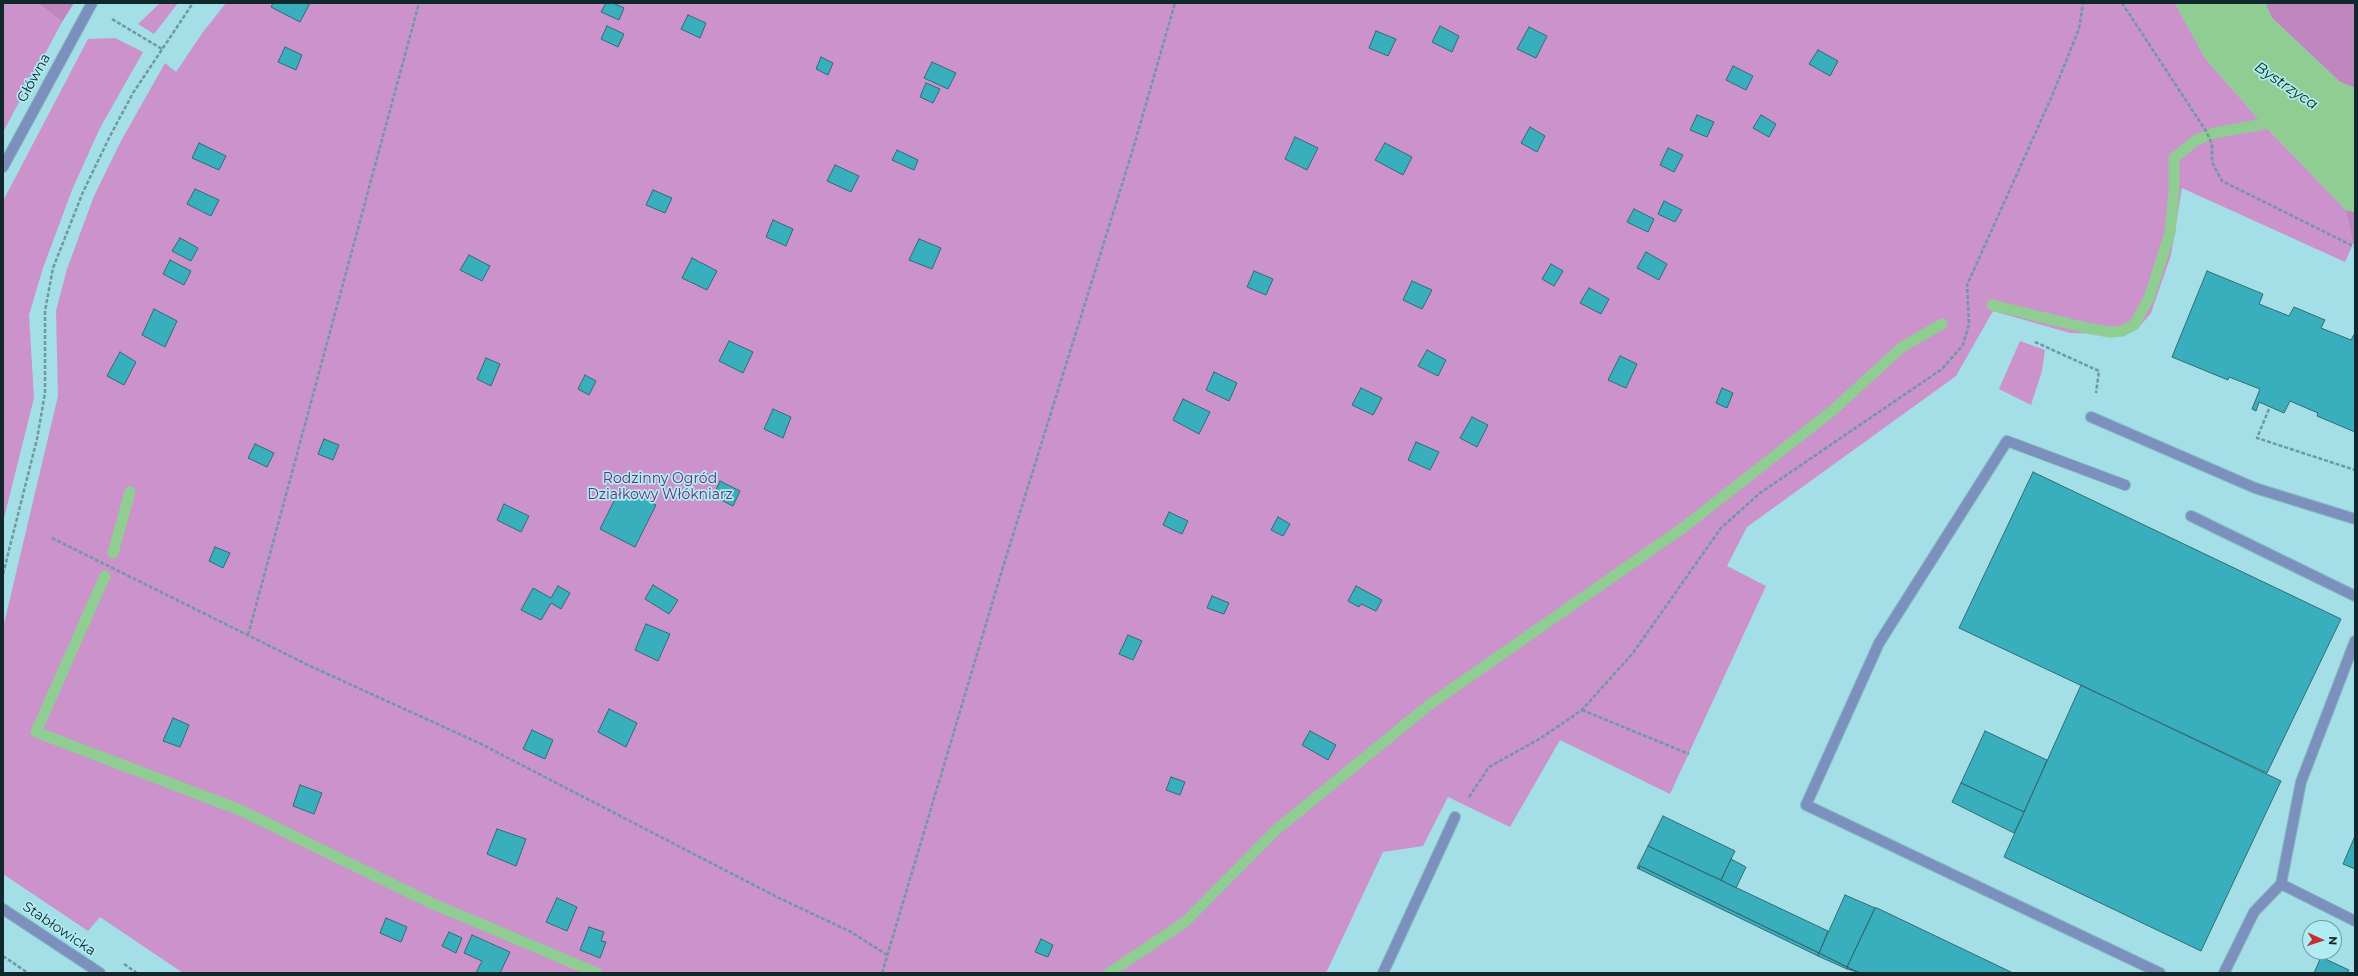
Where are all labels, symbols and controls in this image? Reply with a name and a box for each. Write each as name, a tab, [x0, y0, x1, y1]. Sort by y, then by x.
street label: Główna	[14, 51, 54, 105]
water label: Bystrzyca	[2251, 58, 2321, 114]
park label: Rodzinny Ogród Działkowy Włókniarz	[587, 471, 733, 504]
street label: Stabłowicka	[19, 898, 99, 960]
north arrow	[2302, 920, 2342, 960]
text: N	[2326, 936, 2340, 945]

